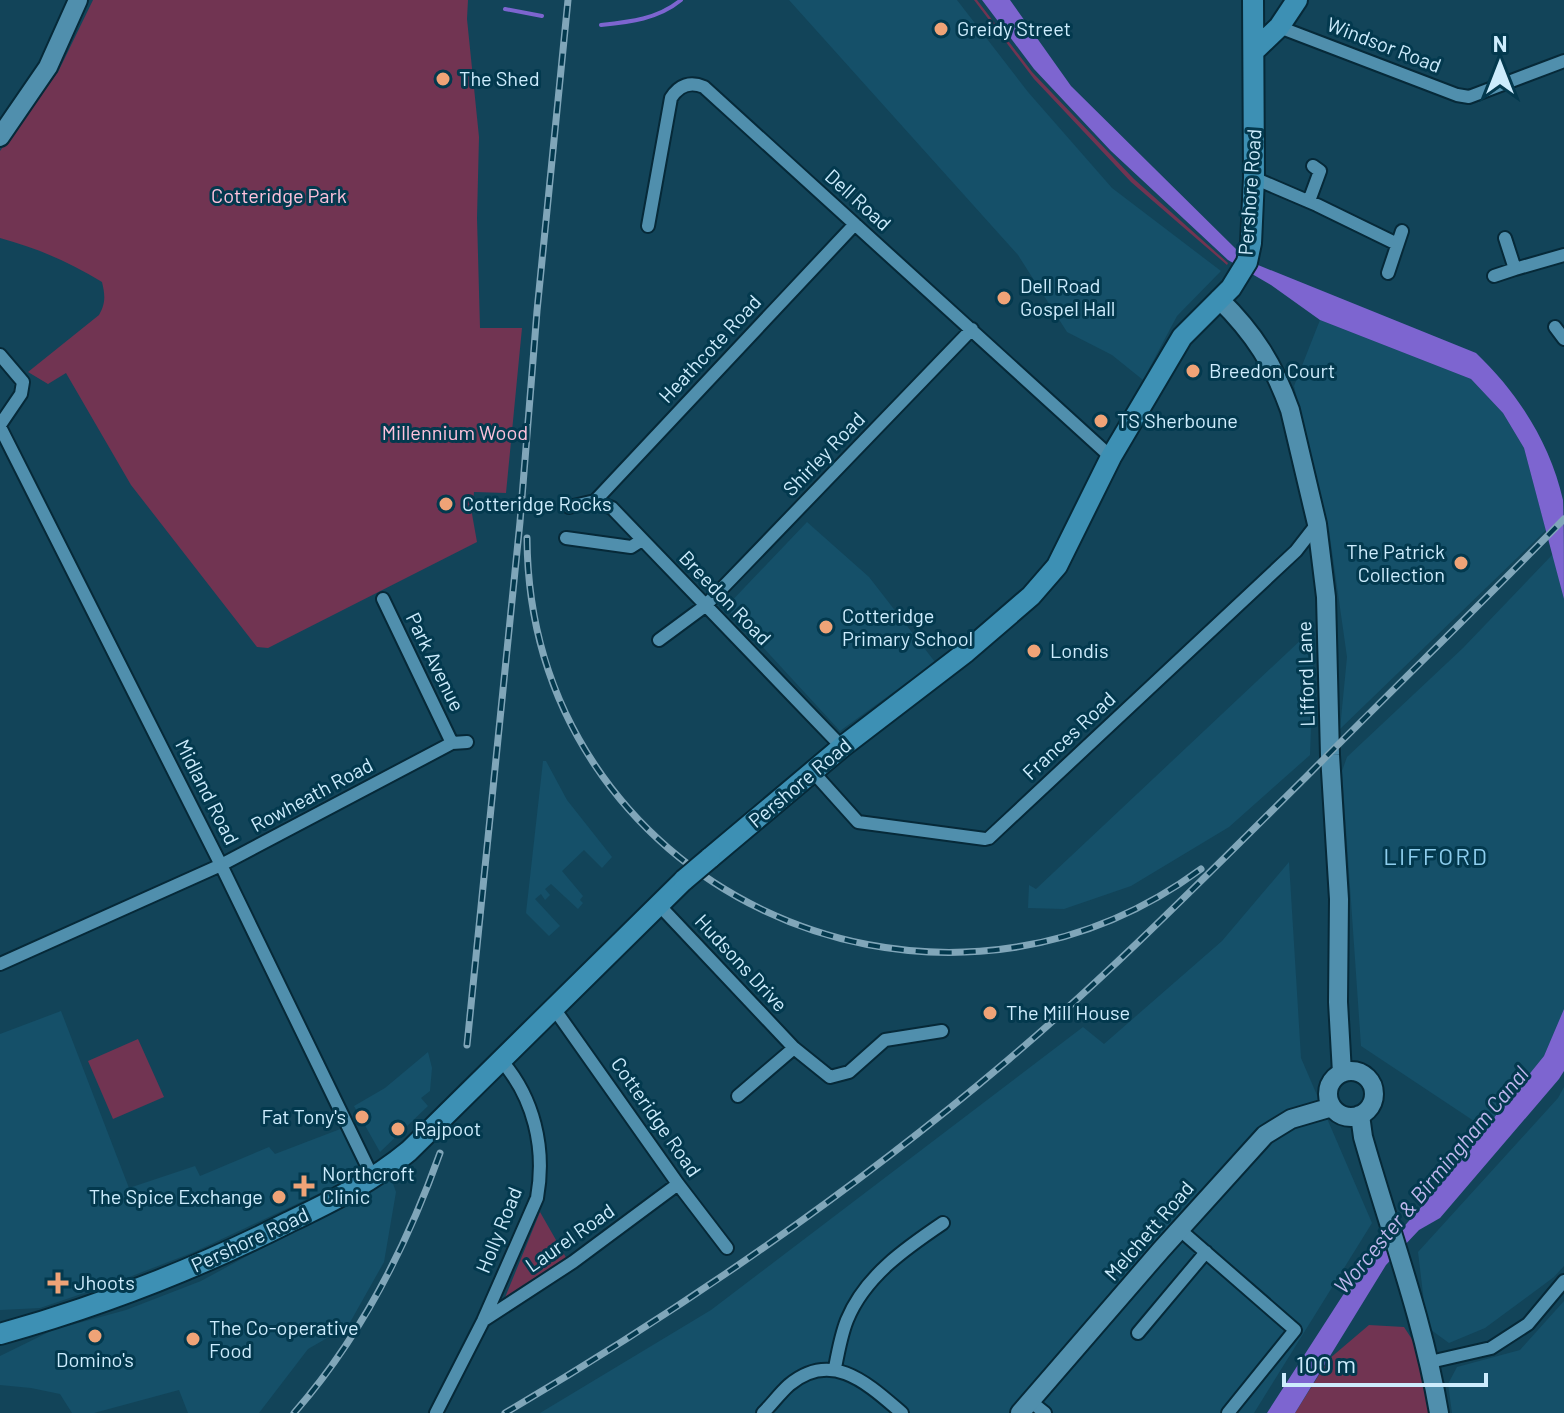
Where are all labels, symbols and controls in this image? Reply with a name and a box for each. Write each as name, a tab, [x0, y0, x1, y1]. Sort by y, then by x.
street label: Windsor Road	[1324, 11, 1445, 77]
place label: Greidy Street	[957, 16, 1071, 40]
marker: Greidy Street	[932, 20, 950, 38]
north arrow	[1460, 24, 1540, 104]
text: N	[1493, 30, 1507, 56]
place label: The Shed	[459, 66, 540, 90]
marker: The Shed	[434, 70, 452, 88]
street label: Pershore Road	[1233, 128, 1265, 256]
street label: Dell Road	[821, 163, 897, 235]
park label: Cotteridge Park	[211, 183, 347, 207]
place label: Dell Road Gospel Hall	[1020, 273, 1115, 320]
street label: Heathcote Road	[653, 289, 765, 407]
marker: Dell Road Gospel Hall	[995, 289, 1013, 307]
place label: Breedon Court	[1209, 358, 1335, 382]
marker: Breedon Court	[1184, 362, 1202, 380]
street label: Shirley Road	[777, 406, 869, 500]
place label: TS Sherboune	[1117, 408, 1238, 432]
marker: TS Sherboune	[1092, 412, 1110, 430]
park label: Millennium Wood	[382, 420, 528, 444]
place label: Cotteridge Rocks	[462, 491, 612, 515]
marker: Cotteridge Rocks	[437, 495, 455, 513]
place label: The Patrick Collection	[1346, 539, 1445, 586]
street label: Breedon Road	[675, 545, 777, 649]
marker: The Patrick Collection	[1452, 554, 1470, 572]
place label: Cotteridge Primary School	[842, 603, 973, 650]
street label: Park Avenue	[402, 608, 470, 715]
marker: Cotteridge Primary School	[817, 618, 835, 636]
street label: Lifford Lane	[1291, 621, 1319, 727]
place label: Londis	[1050, 638, 1109, 662]
marker: Londis	[1025, 642, 1043, 660]
street label: Frances Road	[1017, 686, 1120, 784]
street label: Pershore Road	[743, 732, 856, 832]
street label: Midland Road	[171, 735, 245, 848]
street label: Rowheath Road	[246, 752, 377, 836]
district label: LIFFORD	[1383, 841, 1489, 870]
street label: Hudsons Drive	[691, 909, 793, 1016]
place label: The Mill House	[1006, 1000, 1130, 1024]
marker: The Mill House	[981, 1004, 999, 1022]
street label: Cotteridge Road	[607, 1052, 707, 1181]
water label: Worcester & Birmingham Canal	[1327, 1060, 1533, 1298]
place label: Fat Tony's	[261, 1104, 346, 1128]
marker: Fat Tony's	[353, 1108, 371, 1126]
place label: Rajpoot	[414, 1116, 481, 1140]
marker: Rajpoot	[389, 1120, 407, 1138]
place label: Northcroft Clinic	[322, 1161, 415, 1208]
marker: Northcroft Clinic	[293, 1175, 315, 1197]
street label: Melchett Road	[1099, 1176, 1198, 1285]
street label: Holly Road	[470, 1183, 526, 1276]
place label: The Spice Exchange	[89, 1184, 263, 1208]
marker: The Spice Exchange	[270, 1188, 288, 1206]
street label: Laurel Road	[520, 1198, 618, 1277]
street label: Pershore Road	[187, 1201, 312, 1277]
place label: Jhoots	[74, 1270, 135, 1294]
marker: Jhoots	[49, 1274, 67, 1292]
place label: The Co-operative Food	[209, 1315, 359, 1362]
marker: Domino's	[86, 1327, 104, 1345]
marker: The Co-operative Food	[184, 1330, 202, 1348]
scale bar	[1284, 1337, 1486, 1387]
place label: Domino's	[56, 1347, 134, 1371]
text: 100 m	[1296, 1349, 1356, 1378]

